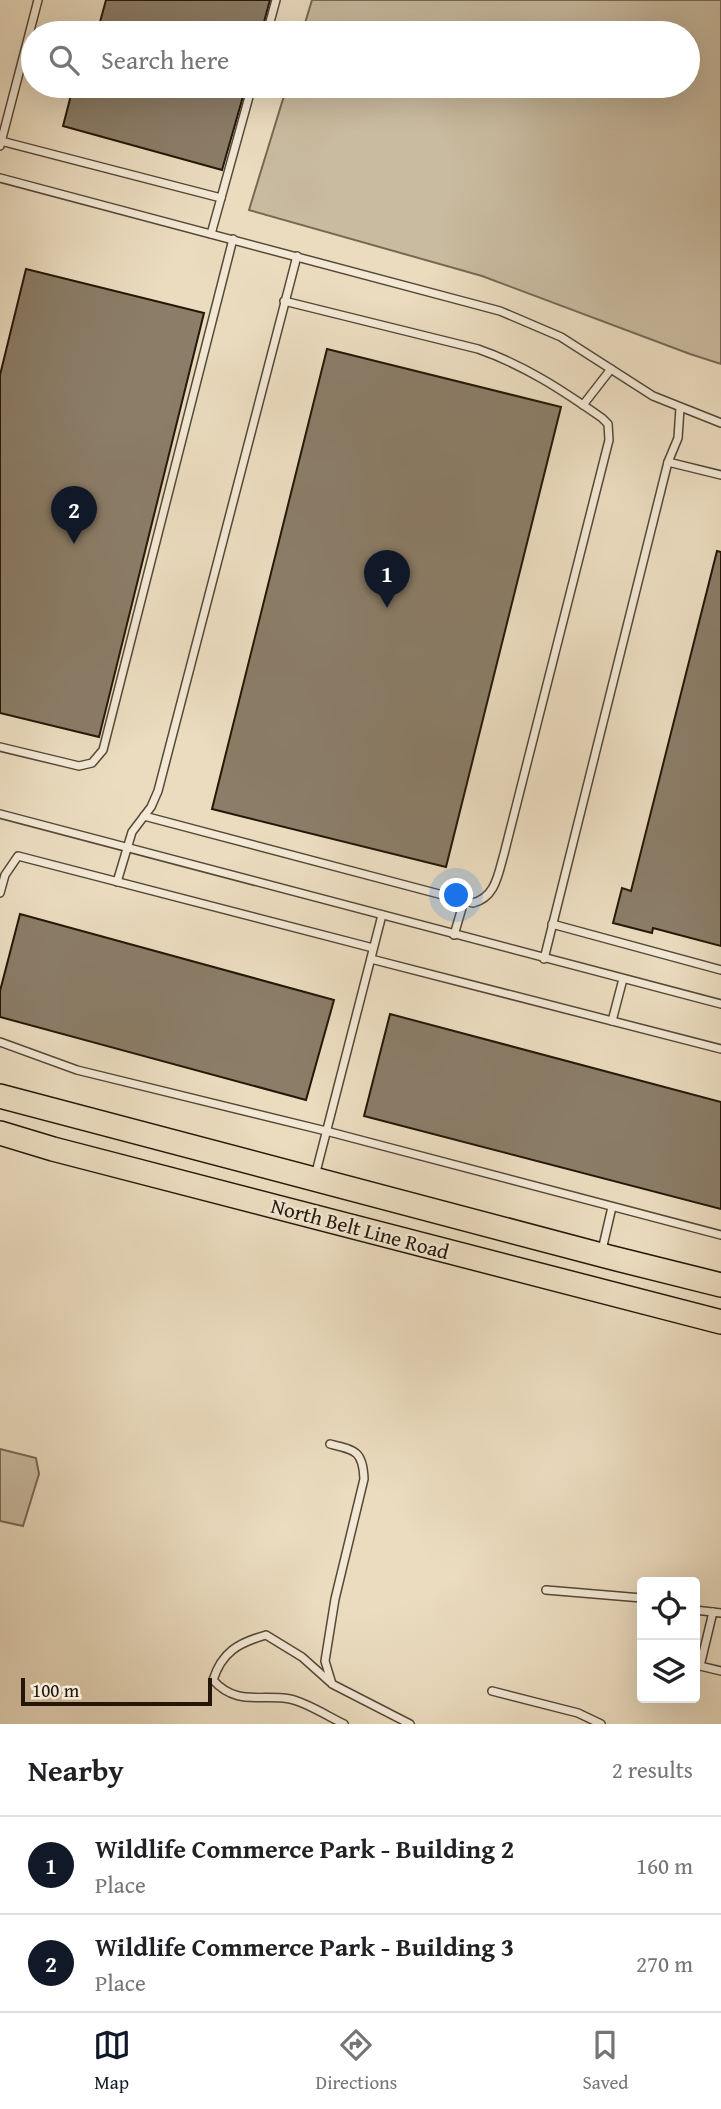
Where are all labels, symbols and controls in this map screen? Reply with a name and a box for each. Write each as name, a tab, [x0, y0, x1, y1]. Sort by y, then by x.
search box	[21, 21, 700, 98]
text: Search here	[101, 40, 229, 79]
icon: search	[45, 41, 83, 79]
pin: 2	[51, 486, 97, 544]
pin: 1	[364, 550, 410, 608]
your location	[439, 878, 473, 912]
street label: North Belt Line Road	[268, 1190, 453, 1267]
map controls	[637, 1577, 700, 1703]
button: locate	[637, 1577, 700, 1640]
button: layers	[637, 1640, 700, 1703]
scale bar	[21, 1675, 212, 1707]
text: 100 m	[32, 1676, 79, 1704]
text: Nearby	[28, 1748, 124, 1792]
text: 2 results	[612, 1753, 693, 1786]
text: Wildlife Commerce Park - Building 2	[95, 1829, 514, 1868]
text: 1	[45, 1849, 57, 1882]
text: 160 m	[636, 1849, 693, 1882]
text: Place	[95, 1868, 146, 1901]
text: Wildlife Commerce Park - Building 3	[95, 1927, 514, 1966]
text: 2	[45, 1947, 57, 1980]
text: 270 m	[636, 1947, 693, 1980]
text: Place	[95, 1966, 146, 1999]
tab: Map	[93, 2026, 131, 2096]
tab: Directions	[316, 2026, 397, 2096]
tab: Saved	[582, 2026, 628, 2096]

